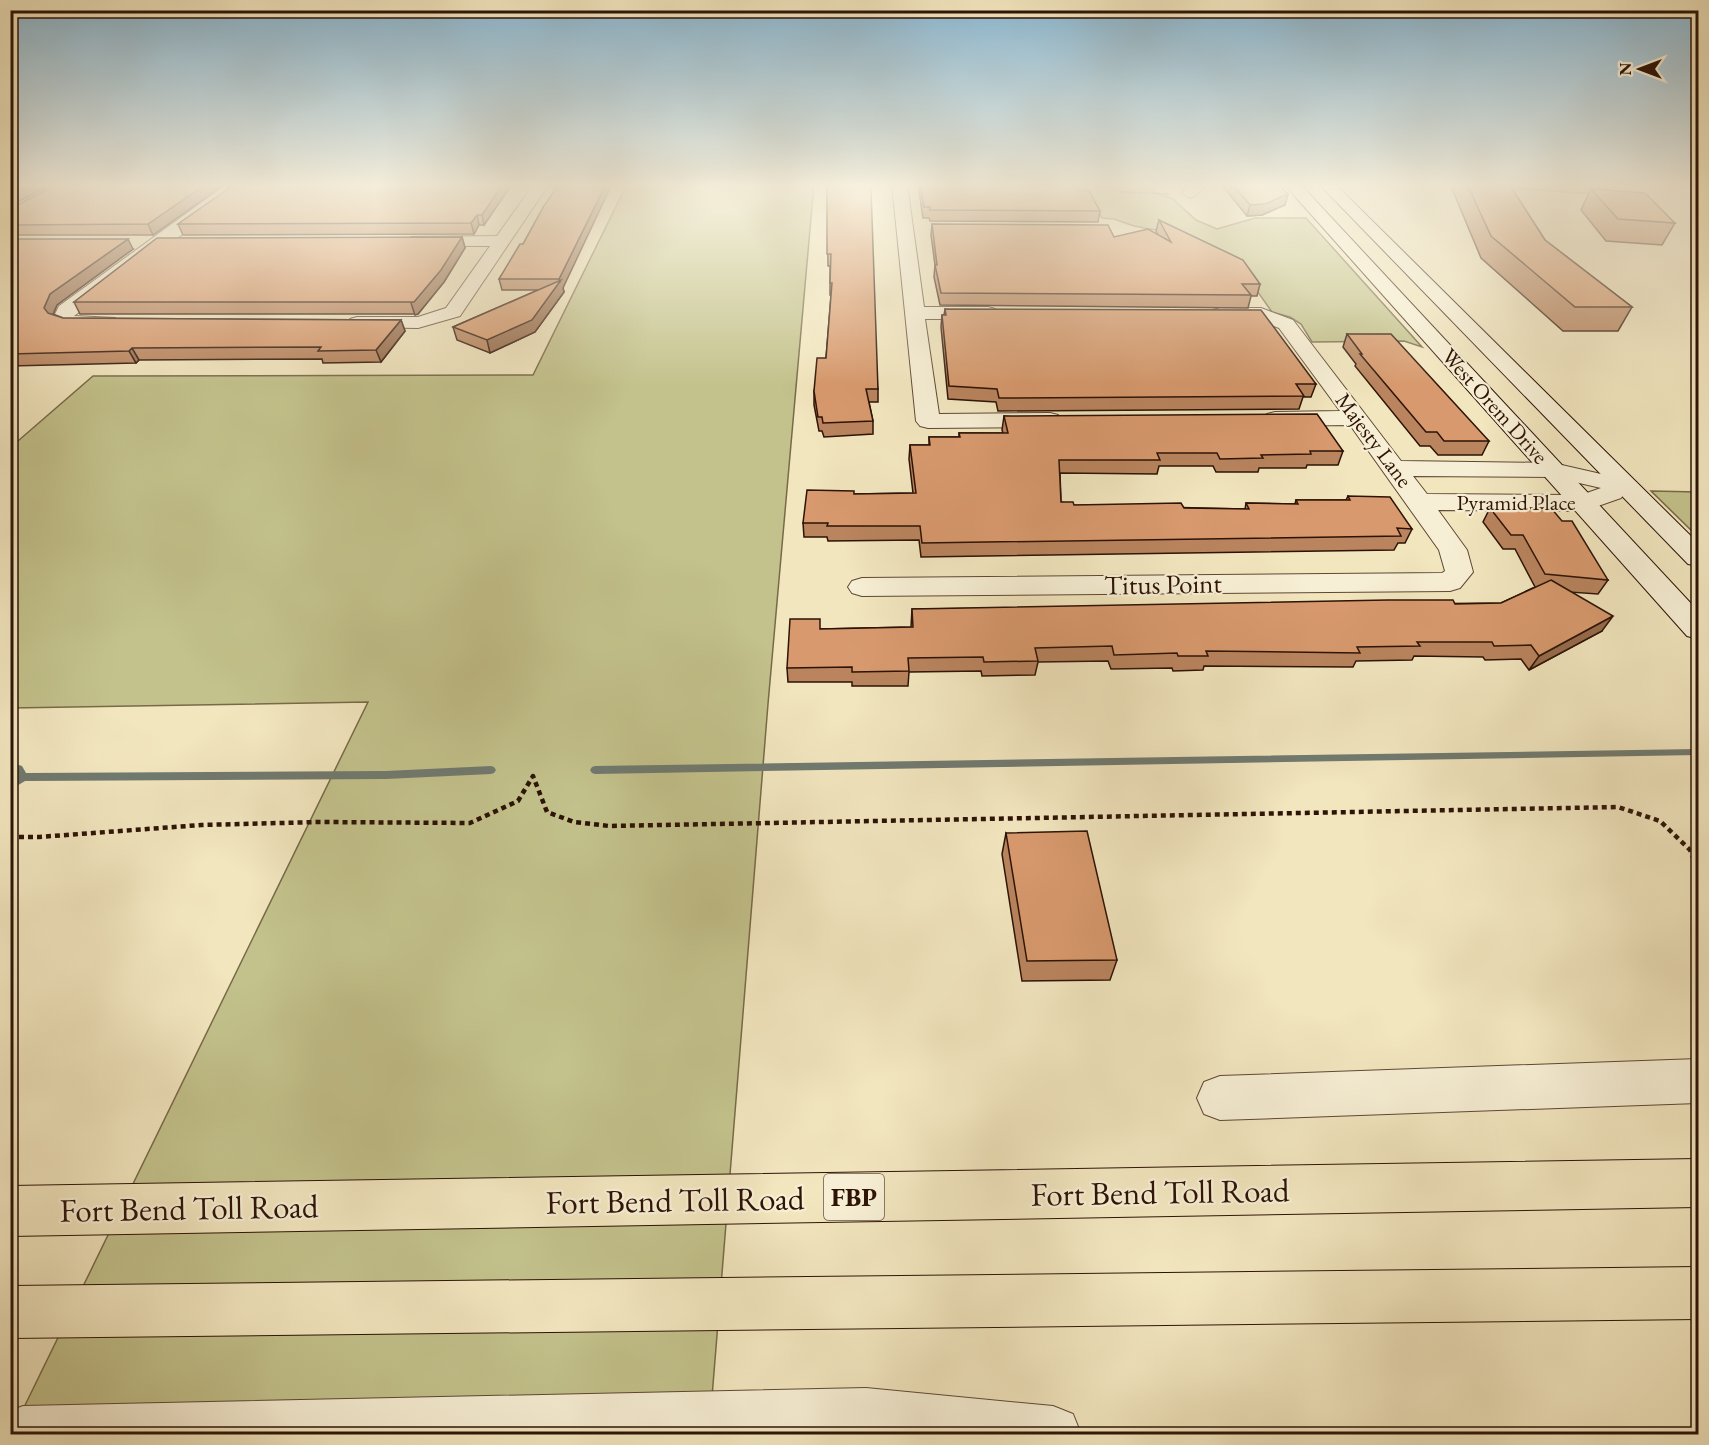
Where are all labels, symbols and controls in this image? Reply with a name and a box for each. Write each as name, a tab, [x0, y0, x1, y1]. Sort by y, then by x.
north arrow	[1610, 39, 1670, 99]
text: N	[1615, 62, 1636, 75]
street label: West Orem Drive	[1435, 342, 1555, 470]
street label: Majesty Lane	[1329, 387, 1419, 494]
street label: Pyramid Place	[1456, 488, 1576, 517]
street label: Titus Point	[1104, 565, 1223, 603]
street label: Fort Bend Toll Road	[1030, 1168, 1290, 1216]
road number: FBP	[824, 1174, 884, 1220]
street label: Fort Bend Toll Road	[545, 1176, 805, 1224]
street label: Fort Bend Toll Road	[59, 1184, 319, 1232]

